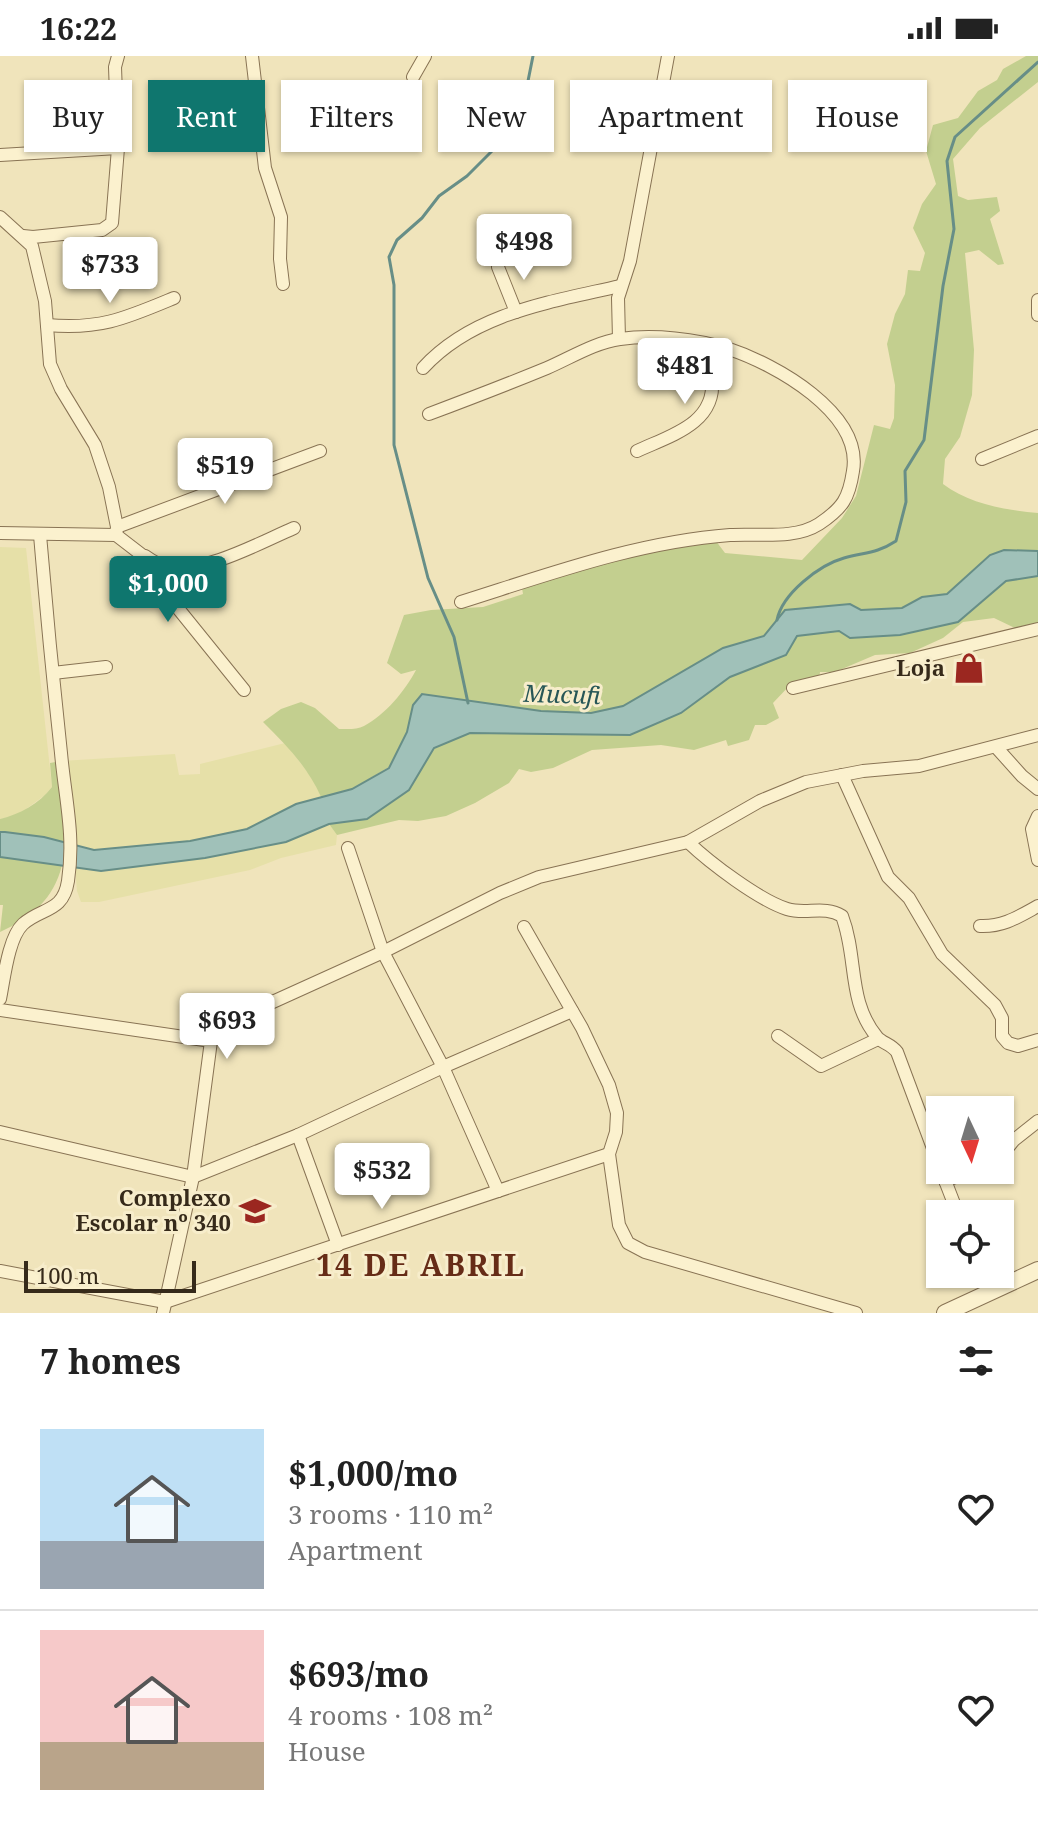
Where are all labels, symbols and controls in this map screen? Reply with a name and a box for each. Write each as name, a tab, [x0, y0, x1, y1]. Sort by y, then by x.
text: 16:22	[40, 8, 117, 49]
chip: Buy	[24, 80, 132, 152]
chip: Rent	[148, 80, 265, 152]
chip: Filters	[281, 80, 422, 152]
chip: New	[438, 80, 554, 152]
chip: Apartment	[570, 80, 772, 152]
chip: House	[788, 80, 927, 152]
pin: $498	[477, 214, 571, 282]
text: $498	[495, 222, 553, 258]
pin: $733	[63, 237, 157, 305]
text: $733	[81, 245, 139, 281]
pin: $481	[638, 338, 732, 406]
text: $481	[656, 346, 714, 382]
pin: $519	[178, 438, 272, 506]
text: $519	[196, 446, 254, 482]
pin: $1,000	[103, 556, 233, 624]
text: $1,000	[127, 564, 209, 600]
shop icon: Loja	[952, 651, 986, 685]
place label: Loja	[896, 652, 945, 682]
water label: Mucufi	[522, 676, 601, 711]
pin: $693	[180, 993, 274, 1061]
text: $693	[198, 1001, 256, 1037]
north arrow	[926, 1096, 1014, 1184]
map controls	[926, 1096, 1014, 1288]
pin: $532	[335, 1143, 429, 1211]
text: $532	[353, 1151, 411, 1187]
place label: Complexo Escolar nº 340	[75, 1182, 231, 1237]
school or university icon: Complexo Escolar nº 340	[238, 1194, 272, 1228]
button: locate	[926, 1200, 1014, 1288]
district label: 14 DE ABRIL	[316, 1244, 526, 1285]
scale bar	[24, 1257, 196, 1293]
text: 100 m	[36, 1260, 99, 1290]
text: 7 homes	[40, 1338, 181, 1384]
icon: filters	[954, 1339, 998, 1383]
text: $1,000/mo	[288, 1450, 458, 1496]
icon: home	[104, 1461, 200, 1557]
icon: heart	[954, 1487, 998, 1531]
text: 3 rooms · 110 m²	[288, 1496, 493, 1532]
text: Apartment	[288, 1532, 423, 1568]
text: $693/mo	[288, 1651, 429, 1697]
icon: home	[104, 1662, 200, 1758]
icon: heart	[954, 1688, 998, 1732]
text: 4 rooms · 108 m²	[288, 1697, 493, 1733]
text: House	[288, 1733, 366, 1769]

